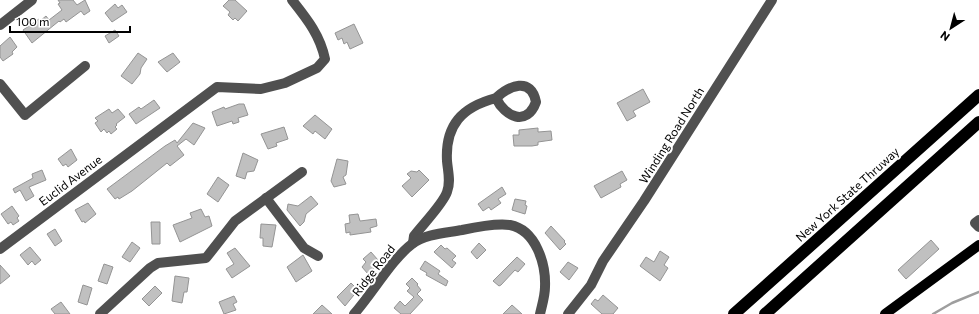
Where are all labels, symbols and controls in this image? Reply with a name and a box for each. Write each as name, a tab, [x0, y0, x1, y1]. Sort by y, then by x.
scale bar	[10, 8, 130, 34]
north arrow	[931, 8, 971, 48]
text: 100 m	[16, 14, 50, 28]
text: N	[938, 29, 952, 44]
street label: Winding Road North	[636, 84, 706, 186]
street label: New York State Thruway	[792, 144, 902, 244]
street label: Euclid Avenue	[36, 152, 104, 208]
street label: Ridge Road	[349, 242, 397, 298]

